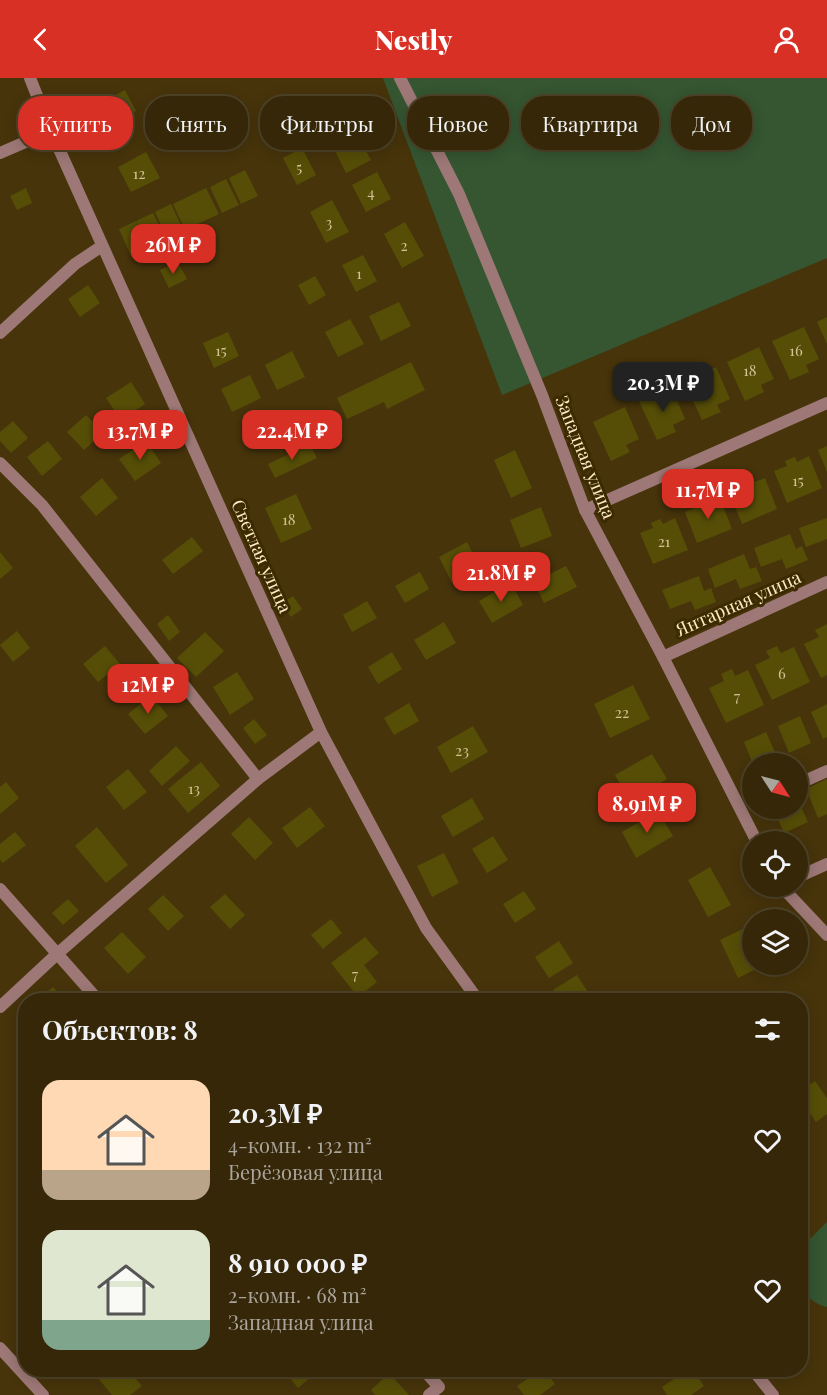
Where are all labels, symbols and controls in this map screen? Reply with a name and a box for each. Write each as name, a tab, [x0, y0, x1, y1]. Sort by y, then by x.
text: Nestly	[375, 21, 452, 57]
icon: back	[24, 23, 57, 56]
icon: person	[770, 23, 803, 56]
chip: Купить	[18, 96, 133, 150]
chip: Снять	[145, 96, 248, 150]
chip: Фильтры	[260, 96, 395, 150]
chip: Новое	[407, 96, 509, 150]
chip: Квартира	[521, 96, 659, 150]
chip: Дом	[671, 96, 752, 150]
house number: 5	[296, 157, 302, 177]
house number: 12	[133, 163, 145, 183]
house number: 4	[367, 182, 375, 202]
house number: 3	[326, 212, 333, 232]
pin: 26M ₽	[131, 224, 215, 275]
text: 26M ₽	[145, 230, 201, 257]
house number: 2	[400, 235, 408, 255]
house number: 1	[356, 263, 362, 283]
house number: 15	[215, 340, 227, 360]
house number: 16	[789, 340, 803, 360]
house number: 18	[743, 360, 757, 380]
pin: 20.3M ₽	[608, 362, 718, 413]
text: 20.3M ₽	[627, 368, 699, 395]
street label: Западная улица	[550, 392, 622, 522]
pin: 13.7M ₽	[85, 410, 195, 461]
pin: 22.4M ₽	[237, 410, 347, 461]
text: 13.7M ₽	[107, 416, 173, 443]
text: 22.4M ₽	[256, 416, 328, 443]
pin: 11.7M ₽	[653, 469, 763, 520]
house number: 15	[792, 470, 804, 490]
text: 11.7M ₽	[676, 475, 740, 502]
street label: Светлая улица	[226, 496, 298, 616]
house number: 18	[282, 509, 296, 529]
house number: 21	[658, 531, 671, 551]
pin: 21.8M ₽	[446, 552, 556, 603]
text: 21.8M ₽	[466, 558, 536, 585]
street label: Янтарная улица	[671, 565, 805, 642]
house number: 6	[778, 663, 786, 683]
pin: 12M ₽	[106, 664, 190, 715]
text: 12M ₽	[122, 670, 174, 697]
house number: 7	[734, 686, 740, 706]
house number: 22	[615, 702, 629, 722]
house number: 23	[455, 740, 469, 760]
north arrow	[742, 753, 808, 819]
map controls	[742, 753, 808, 975]
house number: 13	[188, 778, 200, 798]
pin: 8.91M ₽	[592, 783, 702, 834]
text: 8.91M ₽	[612, 789, 682, 816]
button: locate	[742, 831, 808, 897]
button: layers	[742, 909, 808, 975]
house number: 7	[352, 964, 358, 984]
text: Объектов: 8	[42, 1012, 198, 1047]
icon: filters	[751, 1013, 784, 1046]
text: 20.3M ₽	[228, 1095, 323, 1130]
icon: home	[90, 1104, 162, 1176]
icon: heart	[751, 1124, 784, 1157]
text: 4-комн. · 132 m²	[228, 1131, 372, 1158]
text: Берёзовая улица	[228, 1158, 383, 1185]
text: 8 910 000 ₽	[228, 1245, 367, 1280]
icon: home	[90, 1254, 162, 1326]
icon: heart	[751, 1274, 784, 1307]
text: 2-комн. · 68 m²	[228, 1281, 367, 1308]
text: Западная улица	[228, 1308, 374, 1335]

